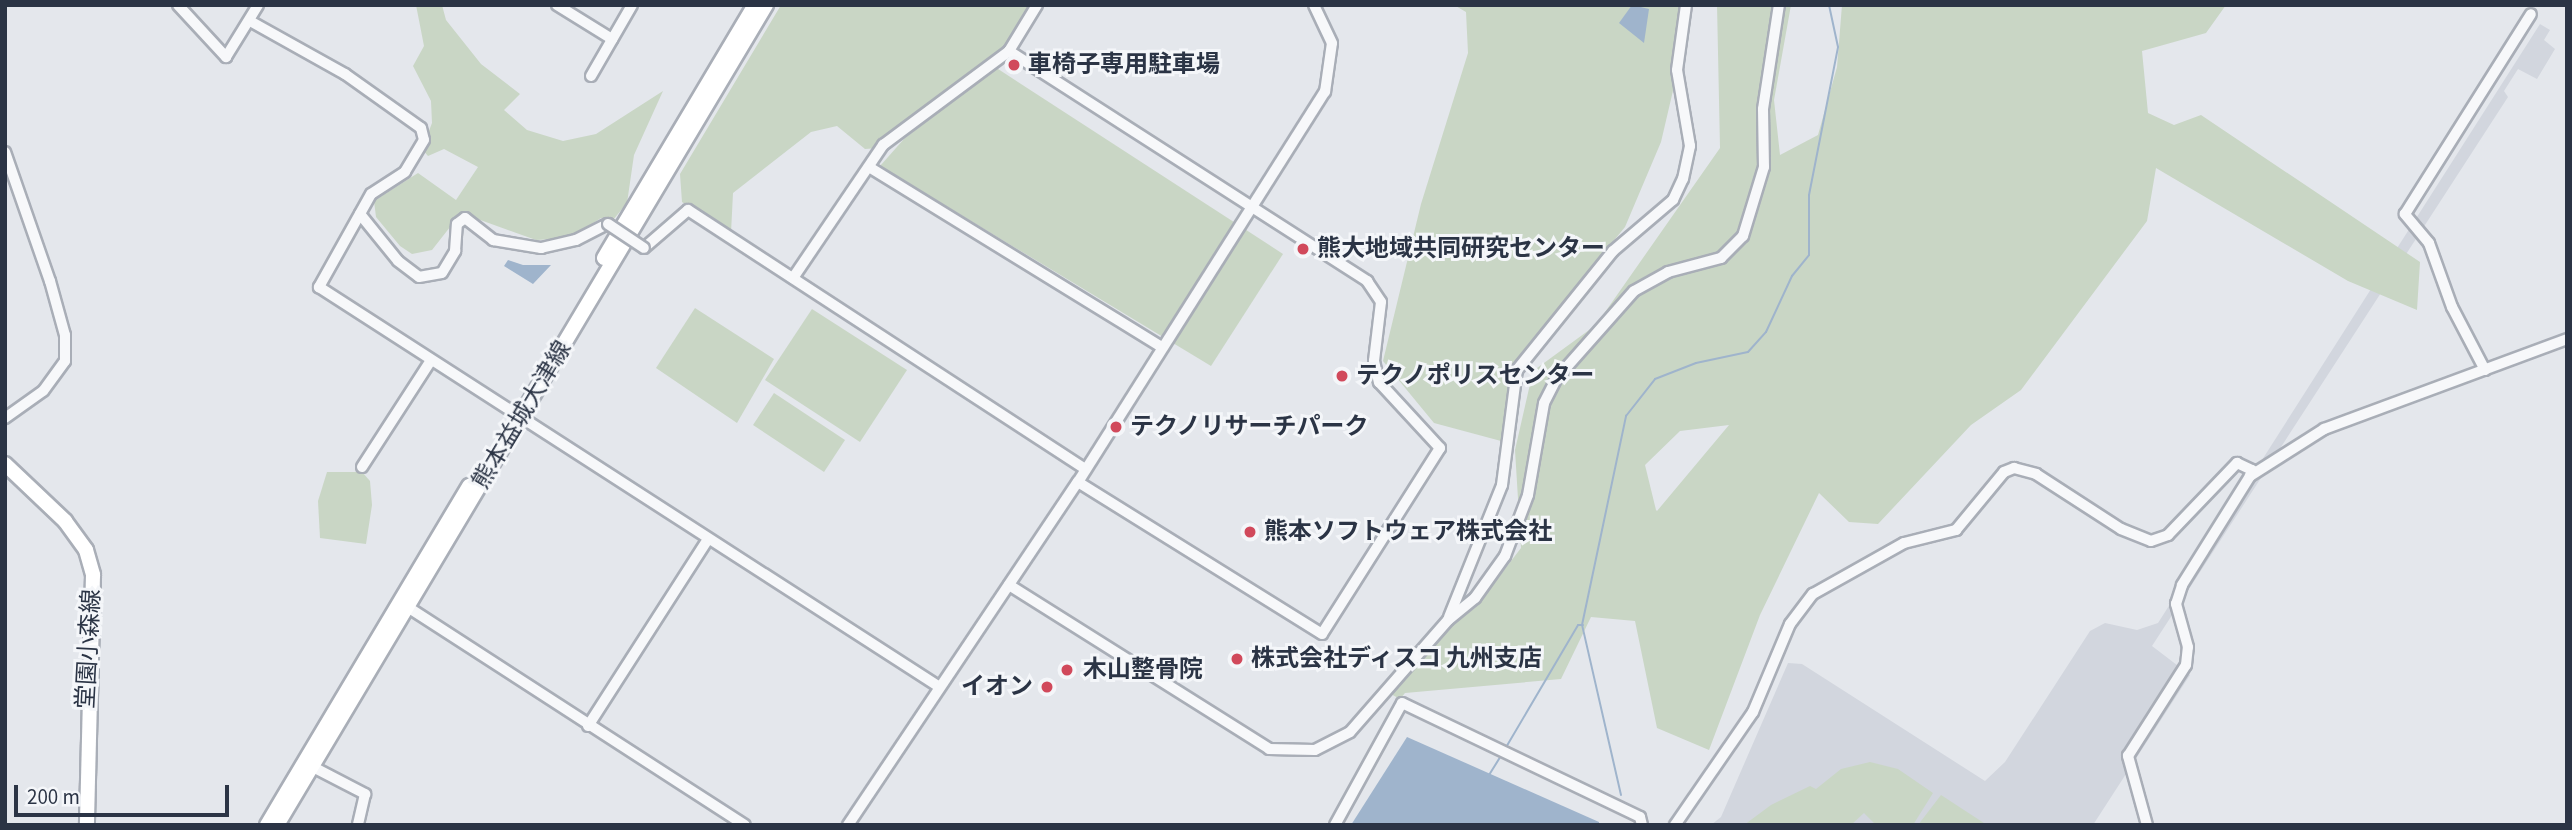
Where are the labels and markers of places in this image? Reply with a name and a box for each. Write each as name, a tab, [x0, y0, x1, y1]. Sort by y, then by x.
place label: 車椅子専用駐車場	[1028, 51, 1220, 79]
marker: 車椅子専用駐車場	[1006, 57, 1022, 73]
place label: 熊大地域共同研究センター	[1317, 235, 1605, 263]
marker: 熊大地域共同研究センター	[1295, 241, 1311, 257]
place label: テクノポリスセンター	[1356, 362, 1596, 390]
marker: テクノポリスセンター	[1334, 368, 1350, 384]
place label: テクノリサーチパーク	[1130, 413, 1370, 441]
marker: テクノリサーチパーク	[1108, 419, 1124, 435]
place label: 熊本ソフトウェア株式会社	[1264, 518, 1552, 546]
marker: 熊本ソフトウェア株式会社	[1242, 524, 1258, 540]
place label: 株式会社ディスコ 九州支店	[1251, 645, 1544, 673]
marker: 株式会社ディスコ 九州支店	[1229, 651, 1245, 667]
place label: 木山整骨院	[1083, 656, 1203, 684]
marker: 木山整骨院	[1057, 660, 1077, 680]
place label: イオン	[961, 673, 1033, 701]
marker: イオン	[1039, 679, 1055, 695]

